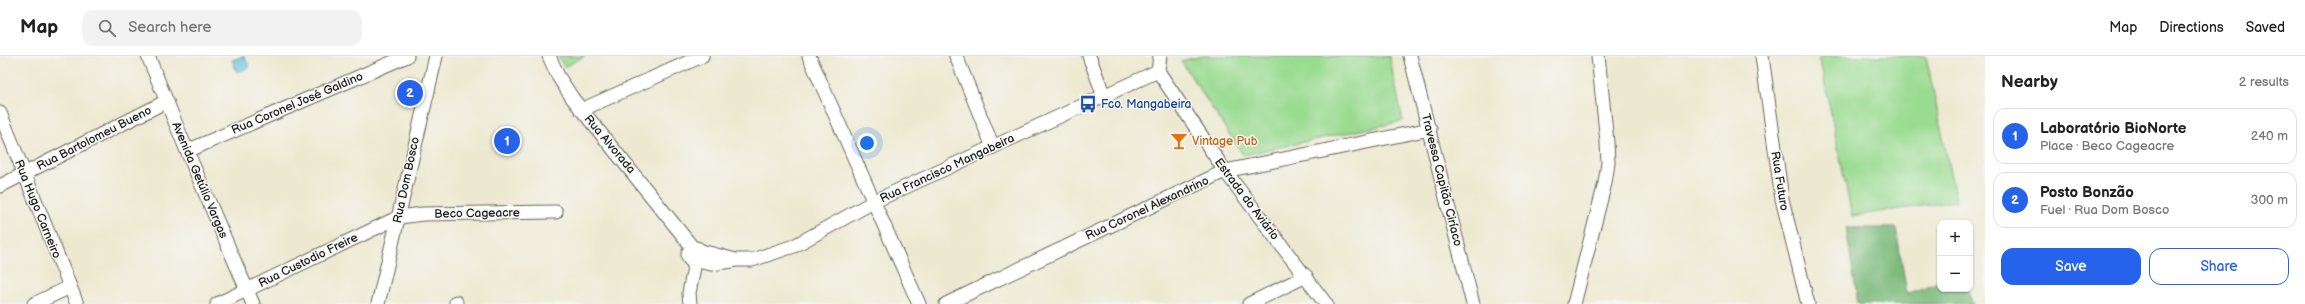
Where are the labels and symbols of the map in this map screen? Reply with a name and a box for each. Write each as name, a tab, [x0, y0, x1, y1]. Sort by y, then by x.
street label: Rua Coronel José Galdino	[229, 69, 365, 138]
pin: 2	[397, 78, 423, 108]
bus stop icon: Fco. Mangabeira	[1078, 94, 1098, 114]
place label: Fco. Mangabeira	[1101, 97, 1192, 112]
street label: Rua Bartolomeu Bueno	[34, 103, 154, 174]
street label: Rua Alvorada	[581, 112, 639, 177]
street label: Travessa Capitão Ciríaco	[1418, 112, 1465, 248]
street label: Avenida Getúlio Vargas	[168, 120, 231, 241]
pin: 1	[494, 126, 520, 156]
street label: Rua Francisco Mangabeira	[877, 131, 1017, 206]
bar icon: Vintage Pub	[1169, 131, 1189, 151]
your location	[857, 133, 877, 153]
place label: Vintage Pub	[1192, 134, 1258, 149]
street label: Rua Dom Bosco	[390, 135, 423, 225]
street label: Rua Futuro	[1767, 150, 1792, 212]
street label: Estrada do Aviário	[1211, 155, 1282, 243]
street label: Rua Hugo Carneiro	[11, 158, 64, 261]
street label: Rua Coronel Alexandrino	[1083, 173, 1212, 244]
street label: Beco Cageacre	[434, 205, 520, 222]
street label: Rua Custodio Freire	[256, 230, 360, 291]

